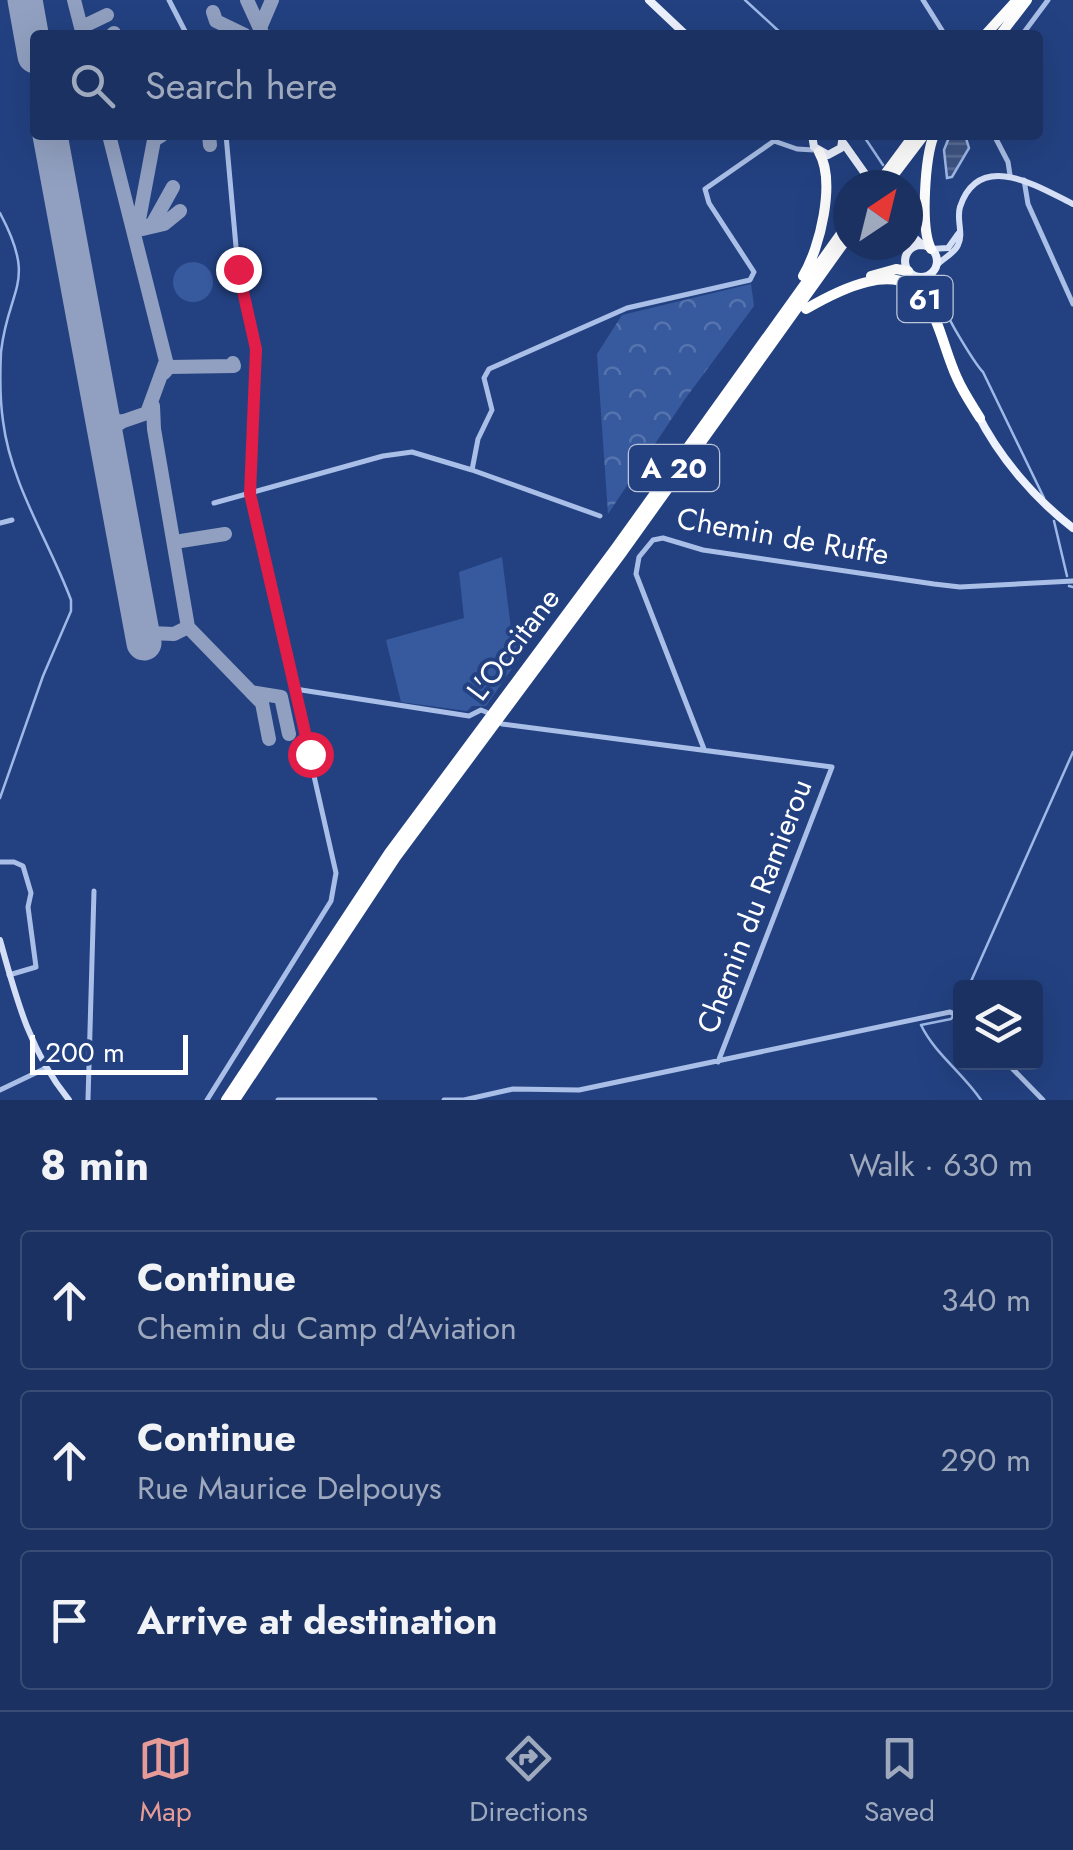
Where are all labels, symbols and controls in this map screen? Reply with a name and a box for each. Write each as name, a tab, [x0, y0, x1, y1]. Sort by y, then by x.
search box	[30, 30, 1043, 140]
icon: search	[65, 58, 120, 113]
text: Search here	[145, 58, 337, 113]
north arrow	[833, 170, 923, 260]
route end	[216, 247, 262, 293]
road number: 61	[898, 276, 952, 322]
road number: A 20	[629, 445, 719, 491]
street label: Chemin de Ruffe	[674, 496, 892, 576]
street label: L'Occitane	[456, 579, 570, 709]
route start	[288, 732, 334, 778]
street label: Chemin du Ramierou	[686, 773, 822, 1039]
map controls	[953, 980, 1043, 1070]
button: layers	[953, 980, 1043, 1070]
scale bar	[30, 1030, 188, 1074]
text: 200 m	[45, 1032, 125, 1073]
text: 8 min	[40, 1135, 149, 1196]
text: Walk · 630 m	[849, 1142, 1033, 1188]
text: Continue	[137, 1250, 296, 1305]
icon: ahead	[42, 1273, 97, 1328]
text: 340 m	[941, 1277, 1031, 1323]
text: Chemin du Camp d'Aviation	[137, 1305, 517, 1351]
text: Continue	[137, 1410, 296, 1465]
icon: ahead	[42, 1433, 97, 1488]
text: 290 m	[941, 1437, 1031, 1483]
text: Rue Maurice Delpouys	[137, 1465, 442, 1511]
icon: arrive	[42, 1593, 97, 1648]
text: Arrive at destination	[137, 1593, 498, 1648]
tab: Map	[138, 1731, 193, 1832]
tab: Directions	[469, 1731, 588, 1832]
tab: Saved	[864, 1731, 935, 1832]

